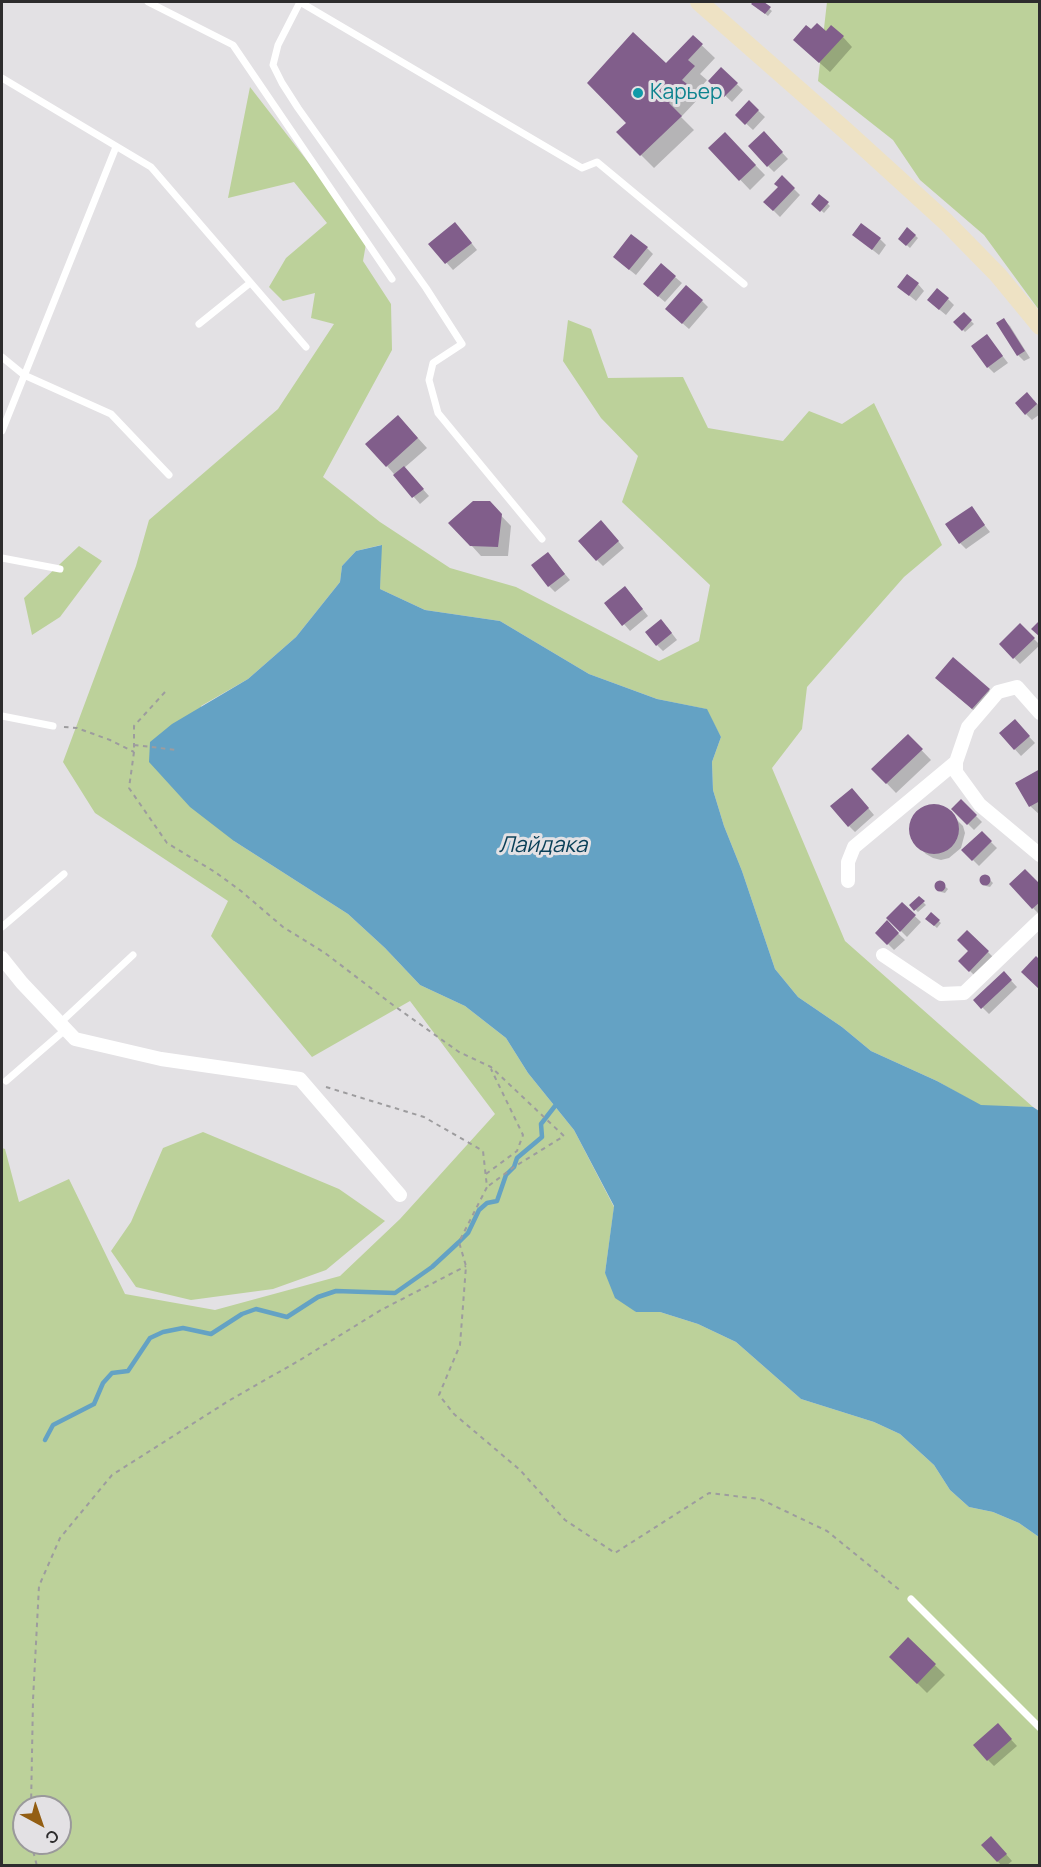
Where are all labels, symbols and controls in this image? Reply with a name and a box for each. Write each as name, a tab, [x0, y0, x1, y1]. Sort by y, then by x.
place label: Карьер	[650, 80, 722, 106]
marker: Карьер	[631, 86, 645, 100]
water label: Лайдака	[499, 833, 587, 859]
north arrow	[12, 1795, 72, 1855]
text: С	[41, 1825, 64, 1849]

